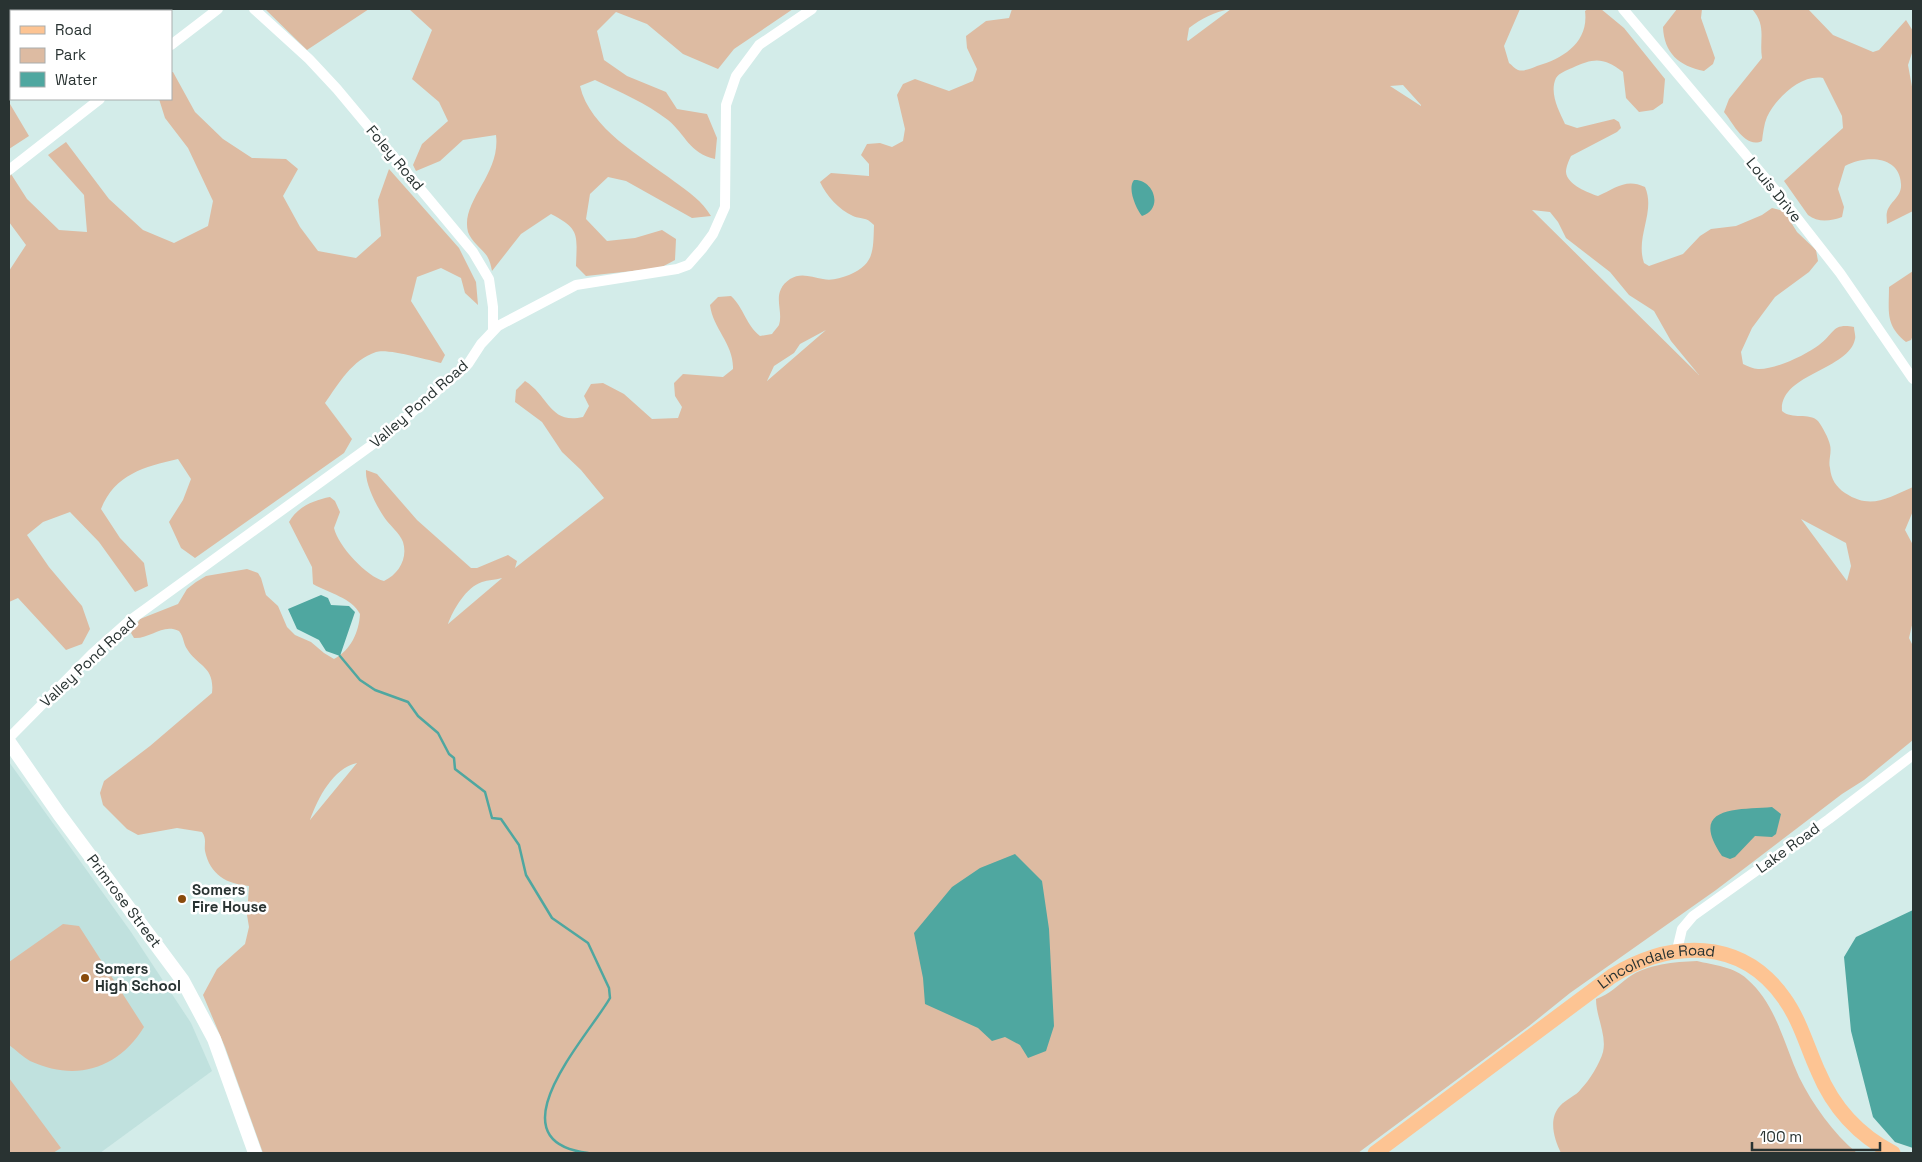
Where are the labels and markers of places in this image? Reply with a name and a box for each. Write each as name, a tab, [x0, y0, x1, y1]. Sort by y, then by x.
place label: Somers Fire House	[192, 880, 267, 916]
marker: Somers Fire House	[176, 893, 188, 905]
place label: Somers High School	[95, 959, 181, 995]
marker: Somers High School	[79, 972, 91, 984]

